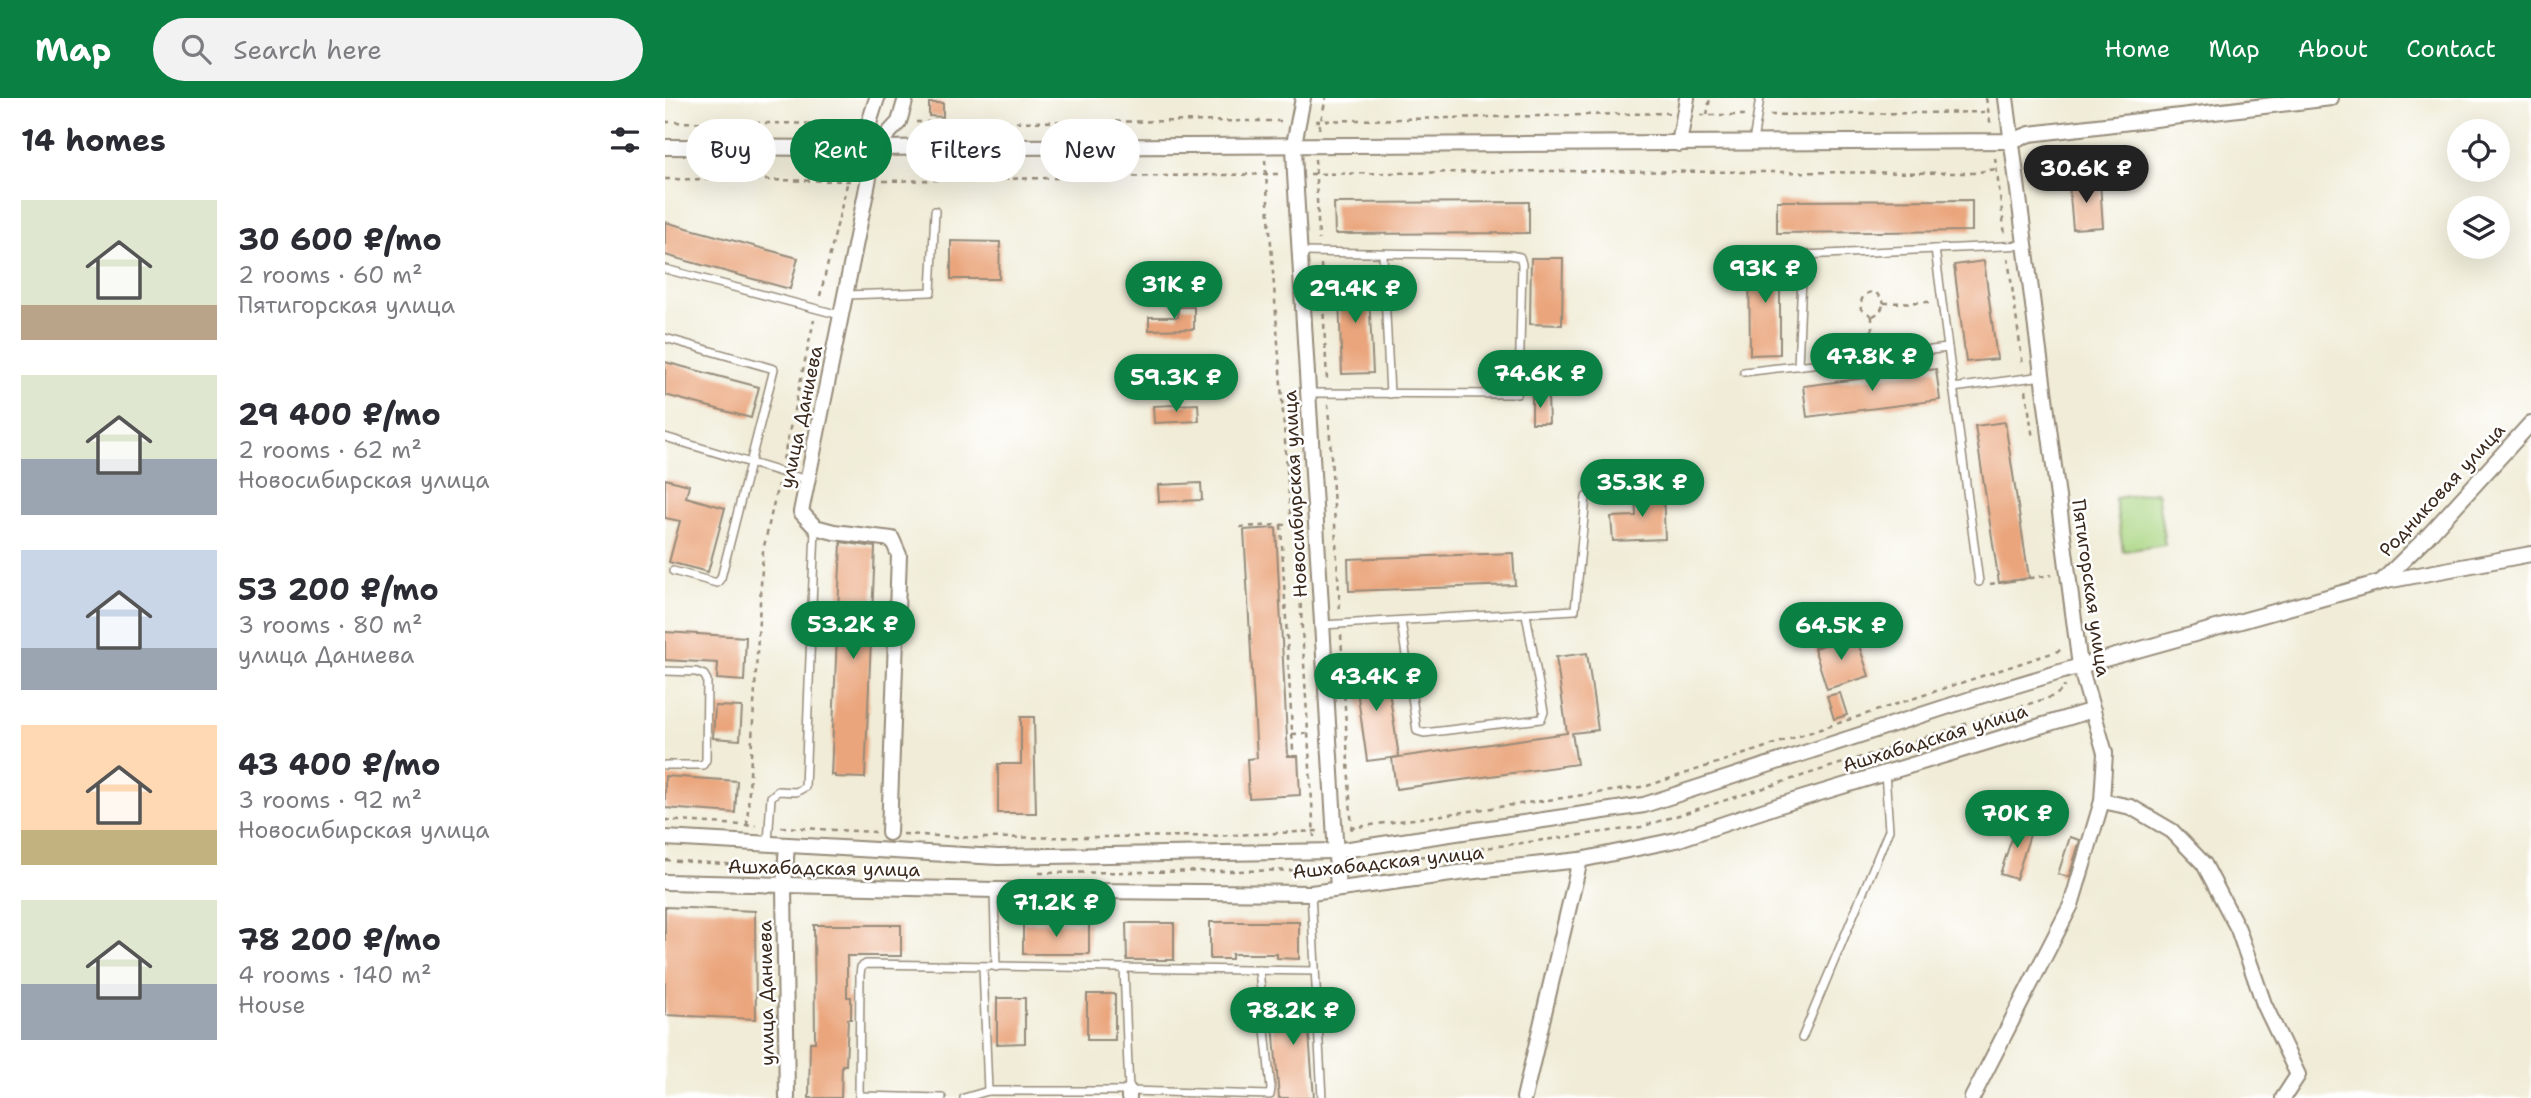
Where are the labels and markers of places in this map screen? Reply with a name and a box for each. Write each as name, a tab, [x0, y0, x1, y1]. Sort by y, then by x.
pin: 30.6K ₽	[2021, 146, 2151, 205]
pin: 93K ₽	[1716, 246, 1814, 305]
pin: 31K ₽	[1125, 262, 1223, 321]
pin: 29.4K ₽	[1290, 266, 1420, 325]
pin: 47.8K ₽	[1807, 334, 1937, 393]
pin: 74.6K ₽	[1475, 350, 1605, 410]
pin: 59.3K ₽	[1111, 354, 1241, 414]
pin: 35.3K ₽	[1577, 460, 1707, 519]
pin: 53.2K ₽	[788, 602, 918, 661]
pin: 64.5K ₽	[1776, 602, 1906, 662]
pin: 43.4K ₽	[1311, 654, 1441, 713]
pin: 70K ₽	[1968, 790, 2066, 850]
pin: 71.2K ₽	[991, 880, 1121, 939]
pin: 78.2K ₽	[1228, 988, 1358, 1047]

